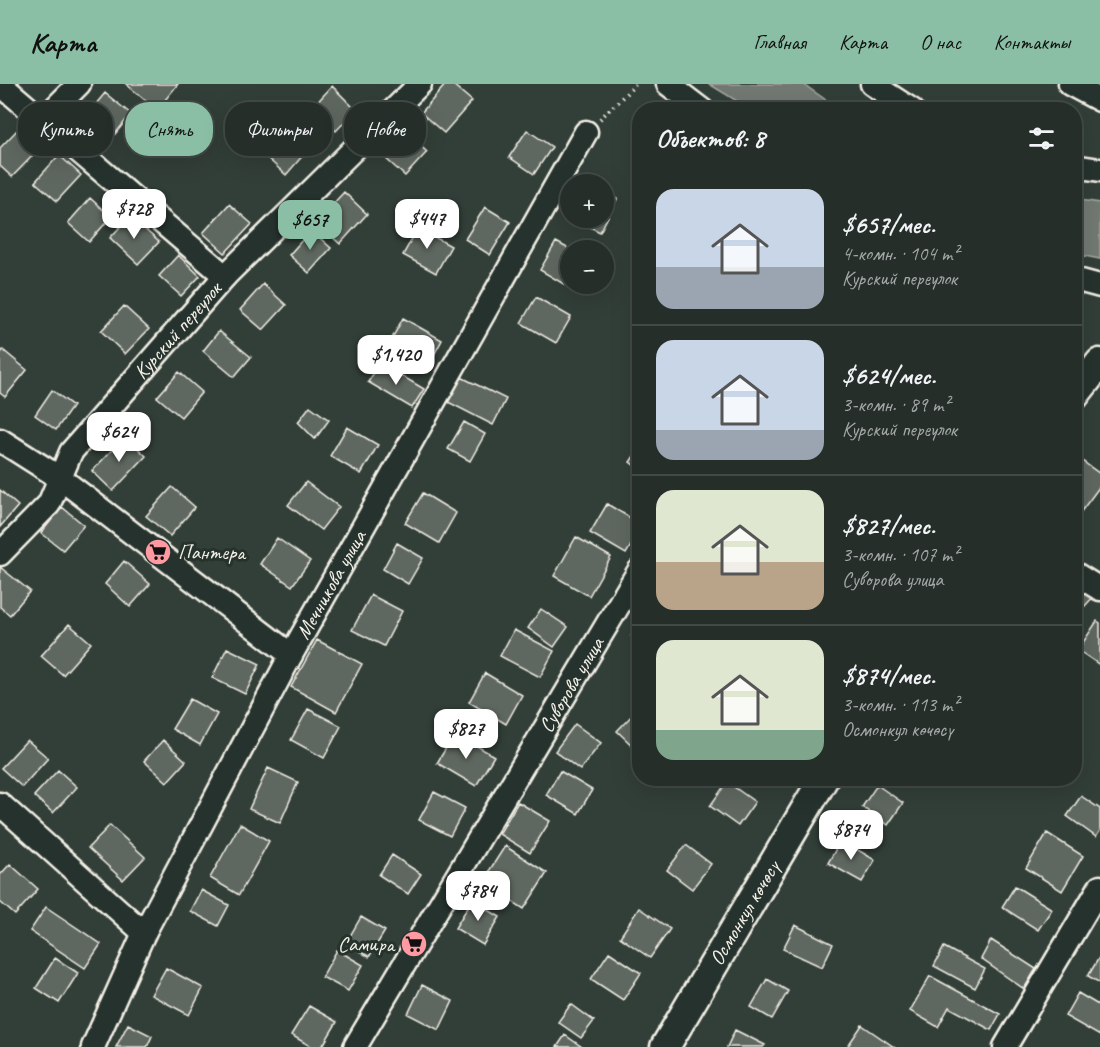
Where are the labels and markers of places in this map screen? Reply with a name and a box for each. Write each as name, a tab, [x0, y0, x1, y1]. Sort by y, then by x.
pin: $728	[98, 189, 170, 240]
pin: $447	[391, 199, 463, 250]
pin: $657	[274, 200, 346, 251]
pin: $1,420	[347, 335, 445, 386]
pin: $624	[83, 412, 155, 463]
supermarket icon: Пантера	[143, 537, 173, 567]
place label: Пантера	[178, 539, 247, 565]
pin: $827	[430, 709, 502, 760]
pin: $874	[815, 810, 887, 861]
pin: $784	[442, 871, 514, 922]
supermarket icon: Самира	[399, 929, 429, 959]
place label: Самира	[338, 931, 396, 957]

